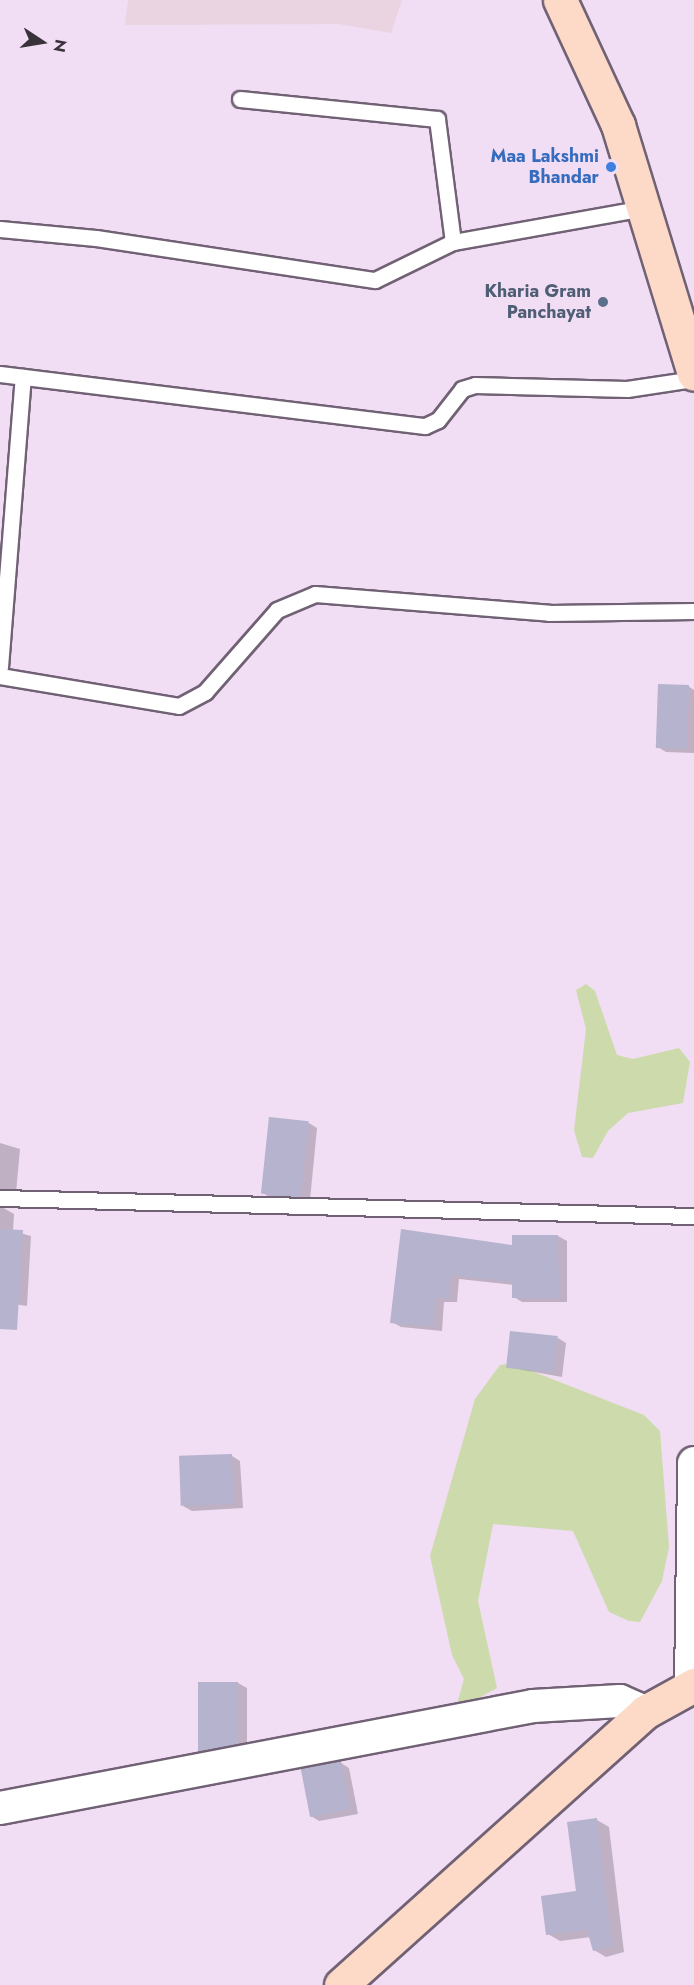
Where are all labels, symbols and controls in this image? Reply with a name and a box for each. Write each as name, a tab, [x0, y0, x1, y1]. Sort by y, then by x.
north arrow	[12, 12, 72, 72]
text: N	[48, 37, 73, 54]
place label: Maa Lakshmi Bhandar	[490, 146, 599, 188]
marker: Maa Lakshmi Bhandar	[604, 160, 618, 174]
place label: Kharia Gram Panchayat	[484, 281, 591, 324]
marker: Kharia Gram Panchayat	[596, 295, 610, 309]

